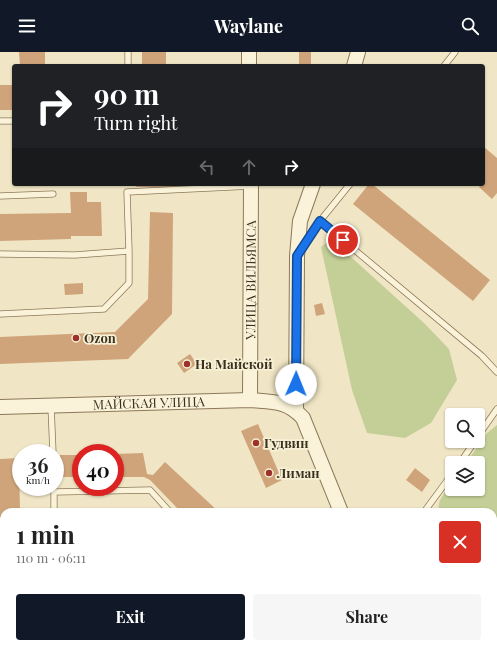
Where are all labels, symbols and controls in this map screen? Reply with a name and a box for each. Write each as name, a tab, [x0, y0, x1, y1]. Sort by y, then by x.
text: Waylane	[214, 14, 283, 38]
icon: menu	[16, 15, 38, 37]
icon: search	[459, 15, 481, 37]
text: 90 m	[94, 75, 159, 112]
icon: right	[28, 80, 80, 132]
text: Turn right	[94, 111, 177, 135]
icon: left	[196, 156, 218, 178]
icon: ahead	[238, 156, 260, 178]
icon: right	[280, 156, 302, 178]
street label: УЛИЦА ВИЛЬЯМСА	[241, 219, 259, 341]
pin	[326, 223, 360, 257]
icon: arrive	[332, 229, 354, 251]
place label: Ozon	[84, 329, 116, 346]
marker: Ozon	[71, 333, 81, 343]
place label: На Майской	[195, 355, 273, 372]
marker: На Майской	[182, 359, 192, 369]
position arrow	[275, 363, 317, 405]
street label: МАЙСКАЯ УЛИЦА	[93, 392, 206, 412]
map controls	[445, 408, 485, 496]
button: search	[445, 408, 485, 448]
place label: Гудвин	[264, 434, 308, 451]
marker: Гудвин	[251, 438, 261, 448]
speed limit sign: 40	[72, 444, 124, 496]
text: 36	[28, 451, 48, 478]
button: layers	[445, 456, 485, 496]
place label: Лиман	[276, 464, 320, 481]
marker: Лиман	[264, 468, 274, 478]
text: km/h	[26, 473, 50, 487]
text: 1 min	[16, 518, 75, 550]
button: close	[439, 521, 481, 563]
text: 110 m · 06:11	[16, 549, 86, 566]
button: Exit	[16, 594, 245, 640]
button: Share	[253, 594, 481, 640]

